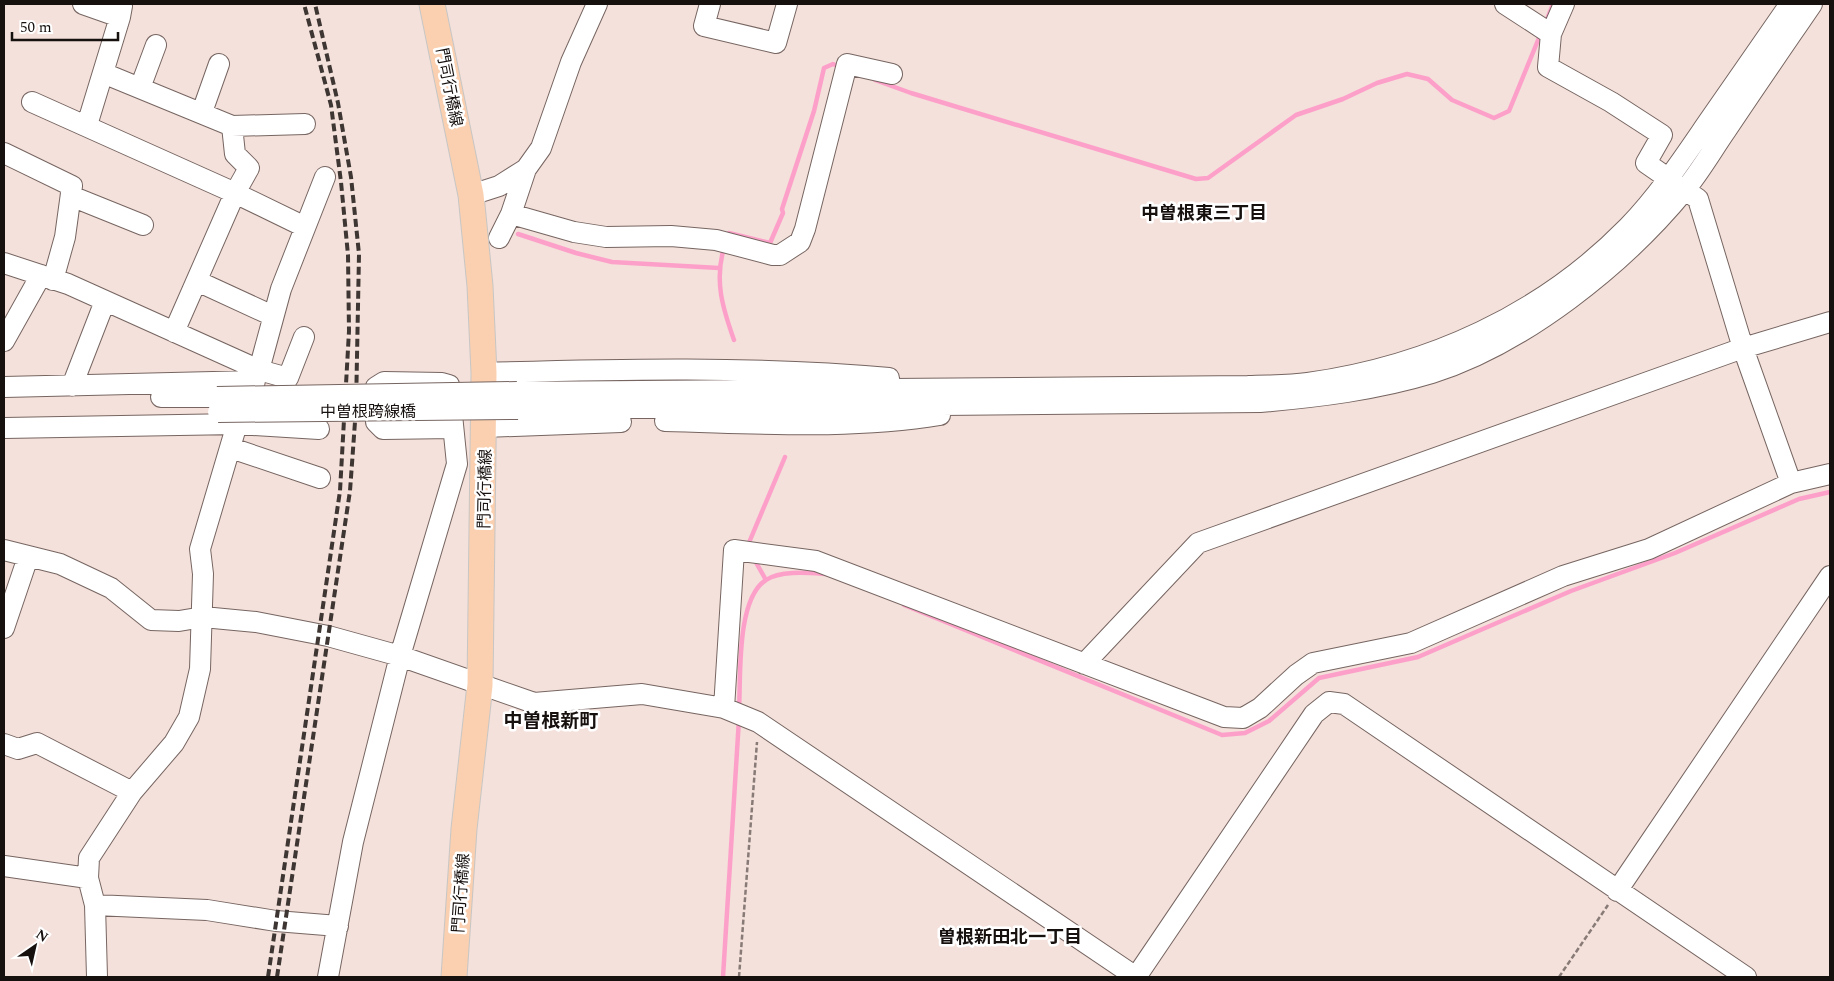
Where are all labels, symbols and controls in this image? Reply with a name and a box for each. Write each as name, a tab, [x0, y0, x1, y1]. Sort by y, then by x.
scale bar	[12, 10, 119, 42]
text: 50 m	[20, 16, 52, 39]
street label: 門司行橋線	[430, 46, 468, 129]
district label: 中曽根東三丁目	[1141, 200, 1267, 227]
street label: 中曽根跨線橋	[320, 400, 416, 424]
street label: 門司行橋線	[472, 449, 498, 529]
district label: 中曽根新町	[503, 707, 599, 736]
street label: 門司行橋線	[446, 852, 476, 934]
north arrow	[10, 921, 60, 971]
text: N	[31, 924, 53, 948]
district label: 曽根新田北一丁目	[938, 924, 1082, 951]

